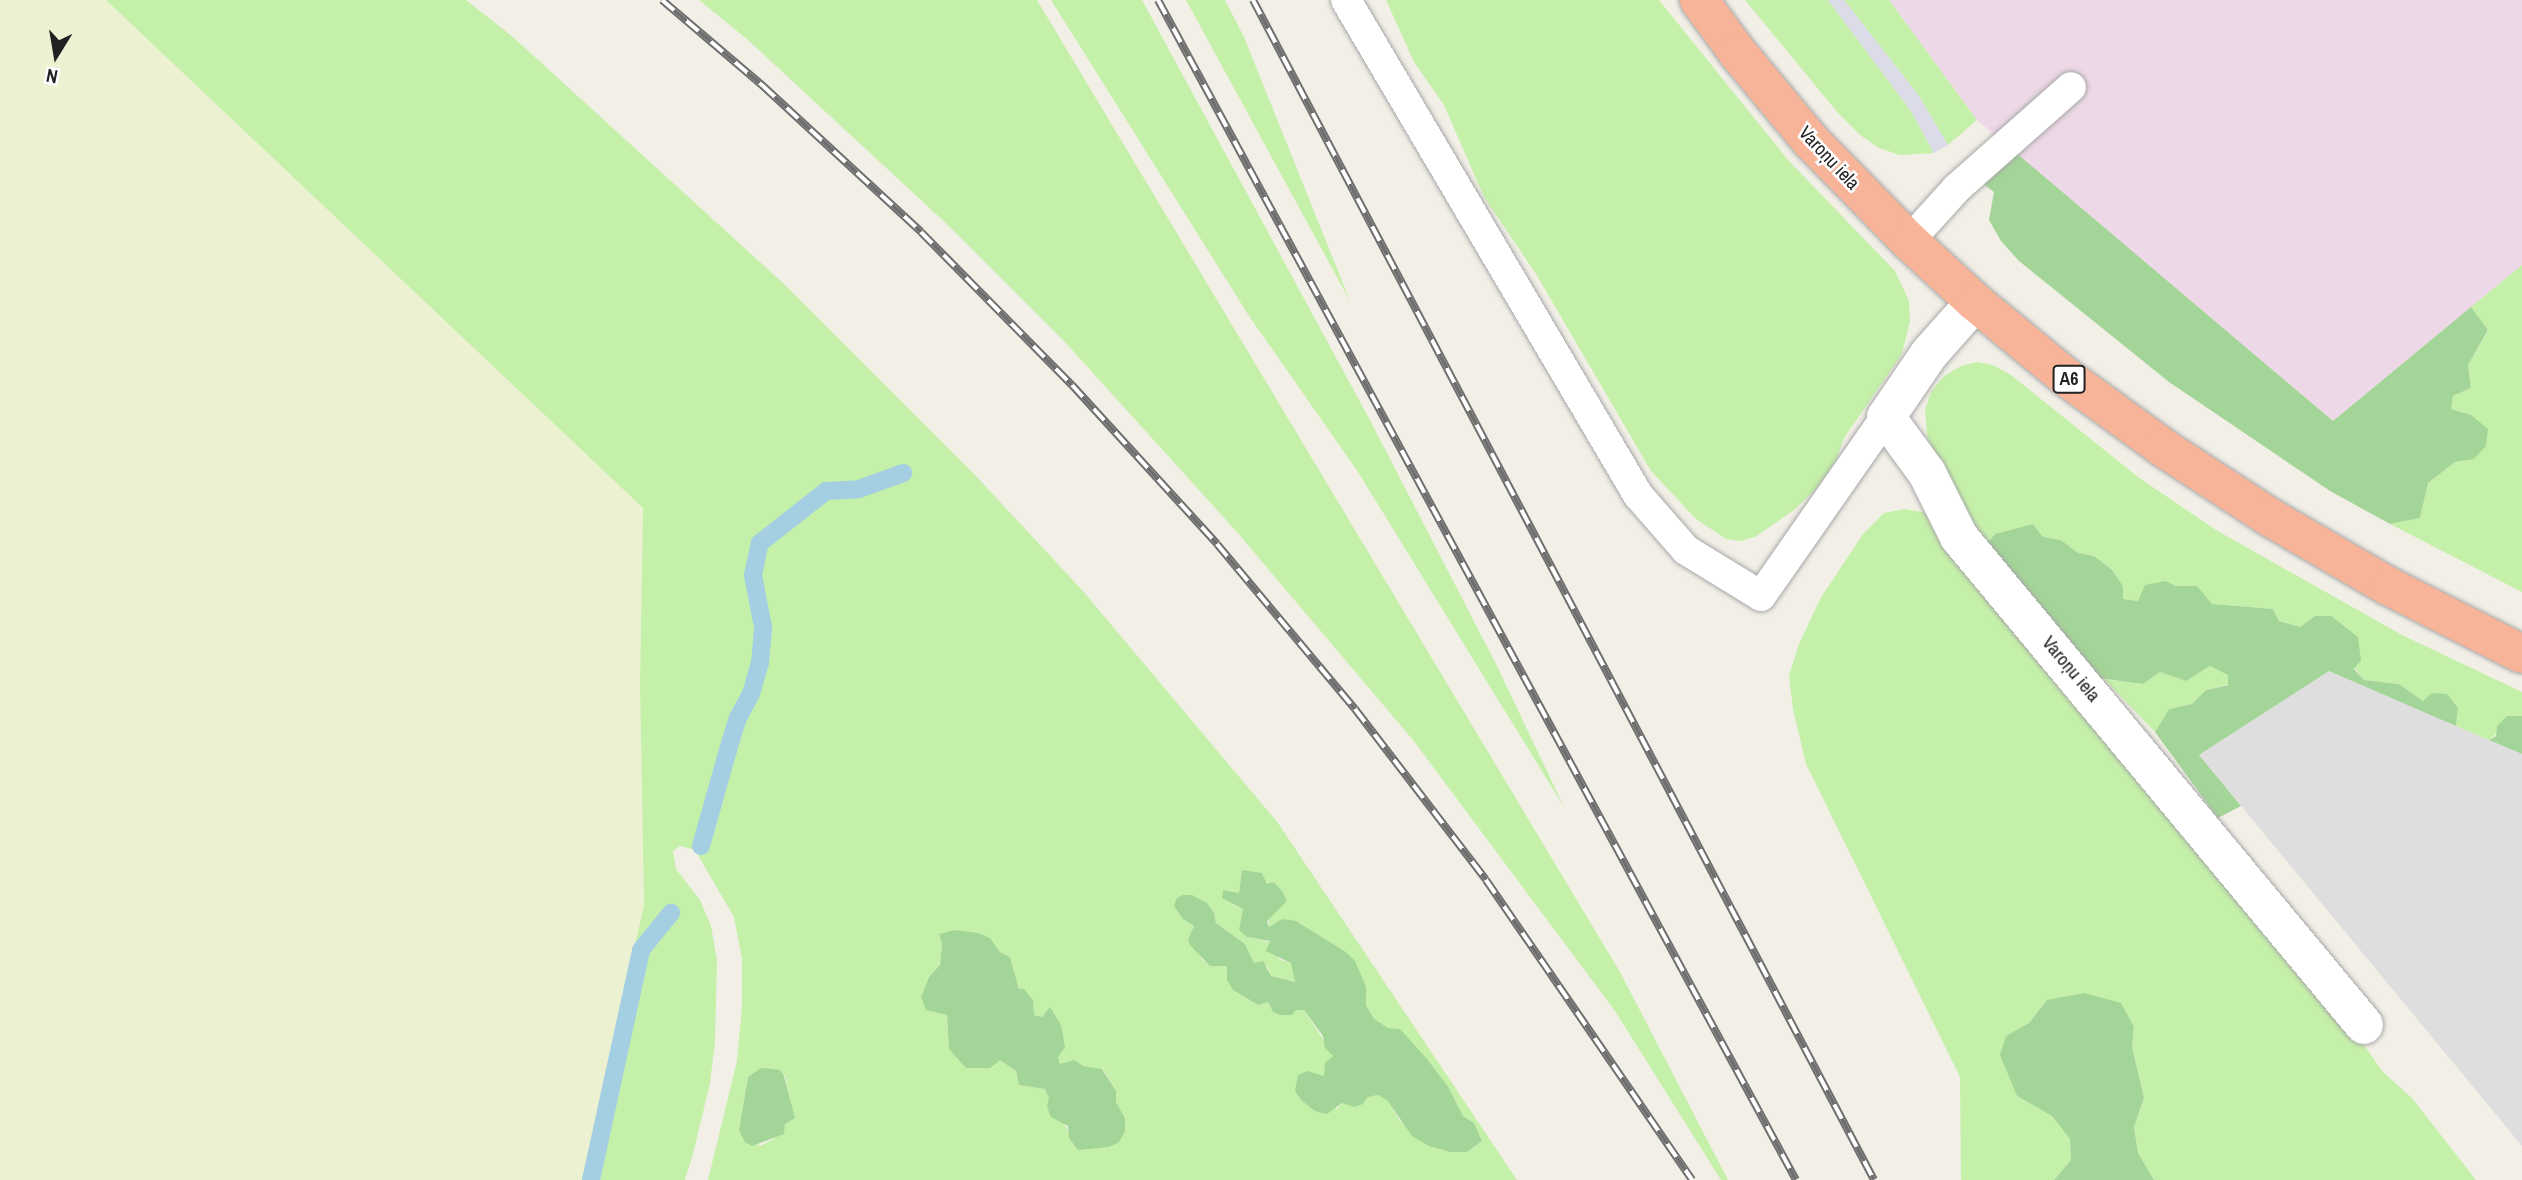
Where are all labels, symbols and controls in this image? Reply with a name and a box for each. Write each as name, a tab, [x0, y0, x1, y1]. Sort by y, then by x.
north arrow	[21, 21, 91, 91]
text: N	[44, 63, 60, 90]
street label: Varoņu iela	[1794, 122, 1864, 194]
road number: A6	[2052, 365, 2086, 394]
street label: Varoņu iela	[2037, 632, 2105, 706]

